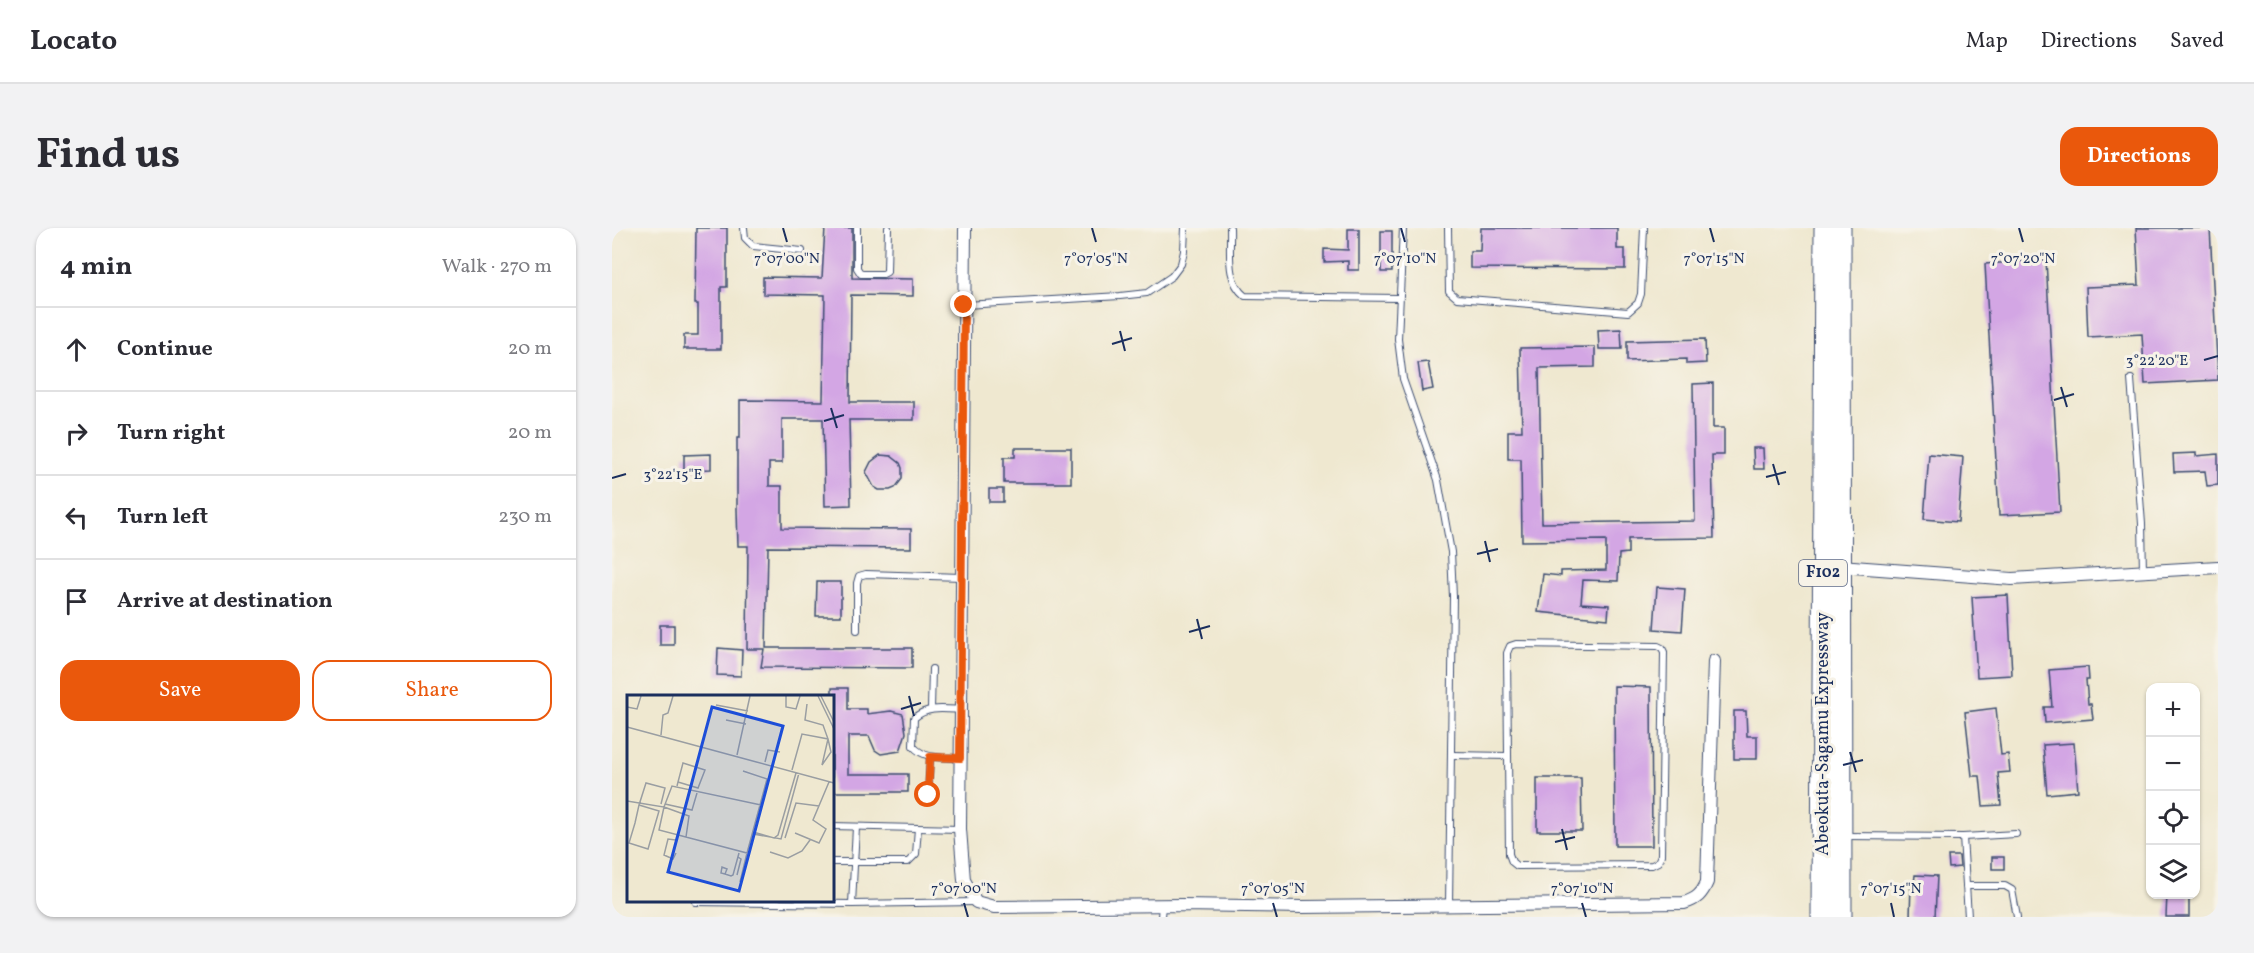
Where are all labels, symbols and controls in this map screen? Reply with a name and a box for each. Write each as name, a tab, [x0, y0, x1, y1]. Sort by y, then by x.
text: Locato	[30, 22, 117, 61]
text: Map	[1966, 27, 2008, 56]
text: Directions	[2041, 27, 2137, 56]
text: Saved	[2170, 27, 2224, 56]
text: Find us	[36, 127, 180, 186]
button: Directions	[2060, 127, 2218, 186]
text: 4 min	[60, 249, 132, 285]
text: 7°07'00"N	[754, 249, 820, 270]
text: 7°07'05"N	[1064, 249, 1128, 270]
text: 7°07'10"N	[1374, 249, 1436, 270]
text: 7°07'15"N	[1683, 249, 1745, 270]
text: 7°07'20"N	[1991, 249, 2055, 270]
text: Walk · 270 m	[442, 253, 552, 281]
route end	[950, 291, 976, 317]
icon: ahead	[60, 333, 93, 366]
text: Continue	[117, 334, 213, 365]
text: 20 m	[508, 335, 552, 363]
text: 3°22'20"E	[2126, 351, 2188, 372]
icon: right	[60, 417, 93, 450]
text: Turn right	[117, 418, 225, 449]
text: 20 m	[508, 419, 552, 447]
text: 3°22'15"E	[643, 465, 703, 486]
icon: left	[60, 501, 93, 534]
text: Turn left	[117, 502, 208, 533]
text: 230 m	[498, 503, 552, 531]
road number: F102	[1799, 560, 1847, 586]
icon: arrive	[60, 585, 93, 618]
text: Arrive at destination	[117, 586, 333, 617]
street label: Abeokuta-Sagamu Expressway	[1811, 612, 1836, 856]
button: Save	[60, 660, 300, 721]
button: Share	[312, 660, 552, 721]
map controls	[2146, 683, 2200, 899]
button: +	[2146, 683, 2200, 737]
inset map	[627, 695, 834, 902]
button: −	[2146, 737, 2200, 791]
route start	[914, 781, 940, 807]
button: locate	[2146, 791, 2200, 845]
button: layers	[2146, 845, 2200, 899]
text: 7°07'00"N	[931, 879, 997, 900]
text: 7°07'05"N	[1241, 879, 1305, 900]
text: 7°07'10"N	[1551, 879, 1613, 900]
text: 7°07'15"N	[1860, 879, 1922, 900]

